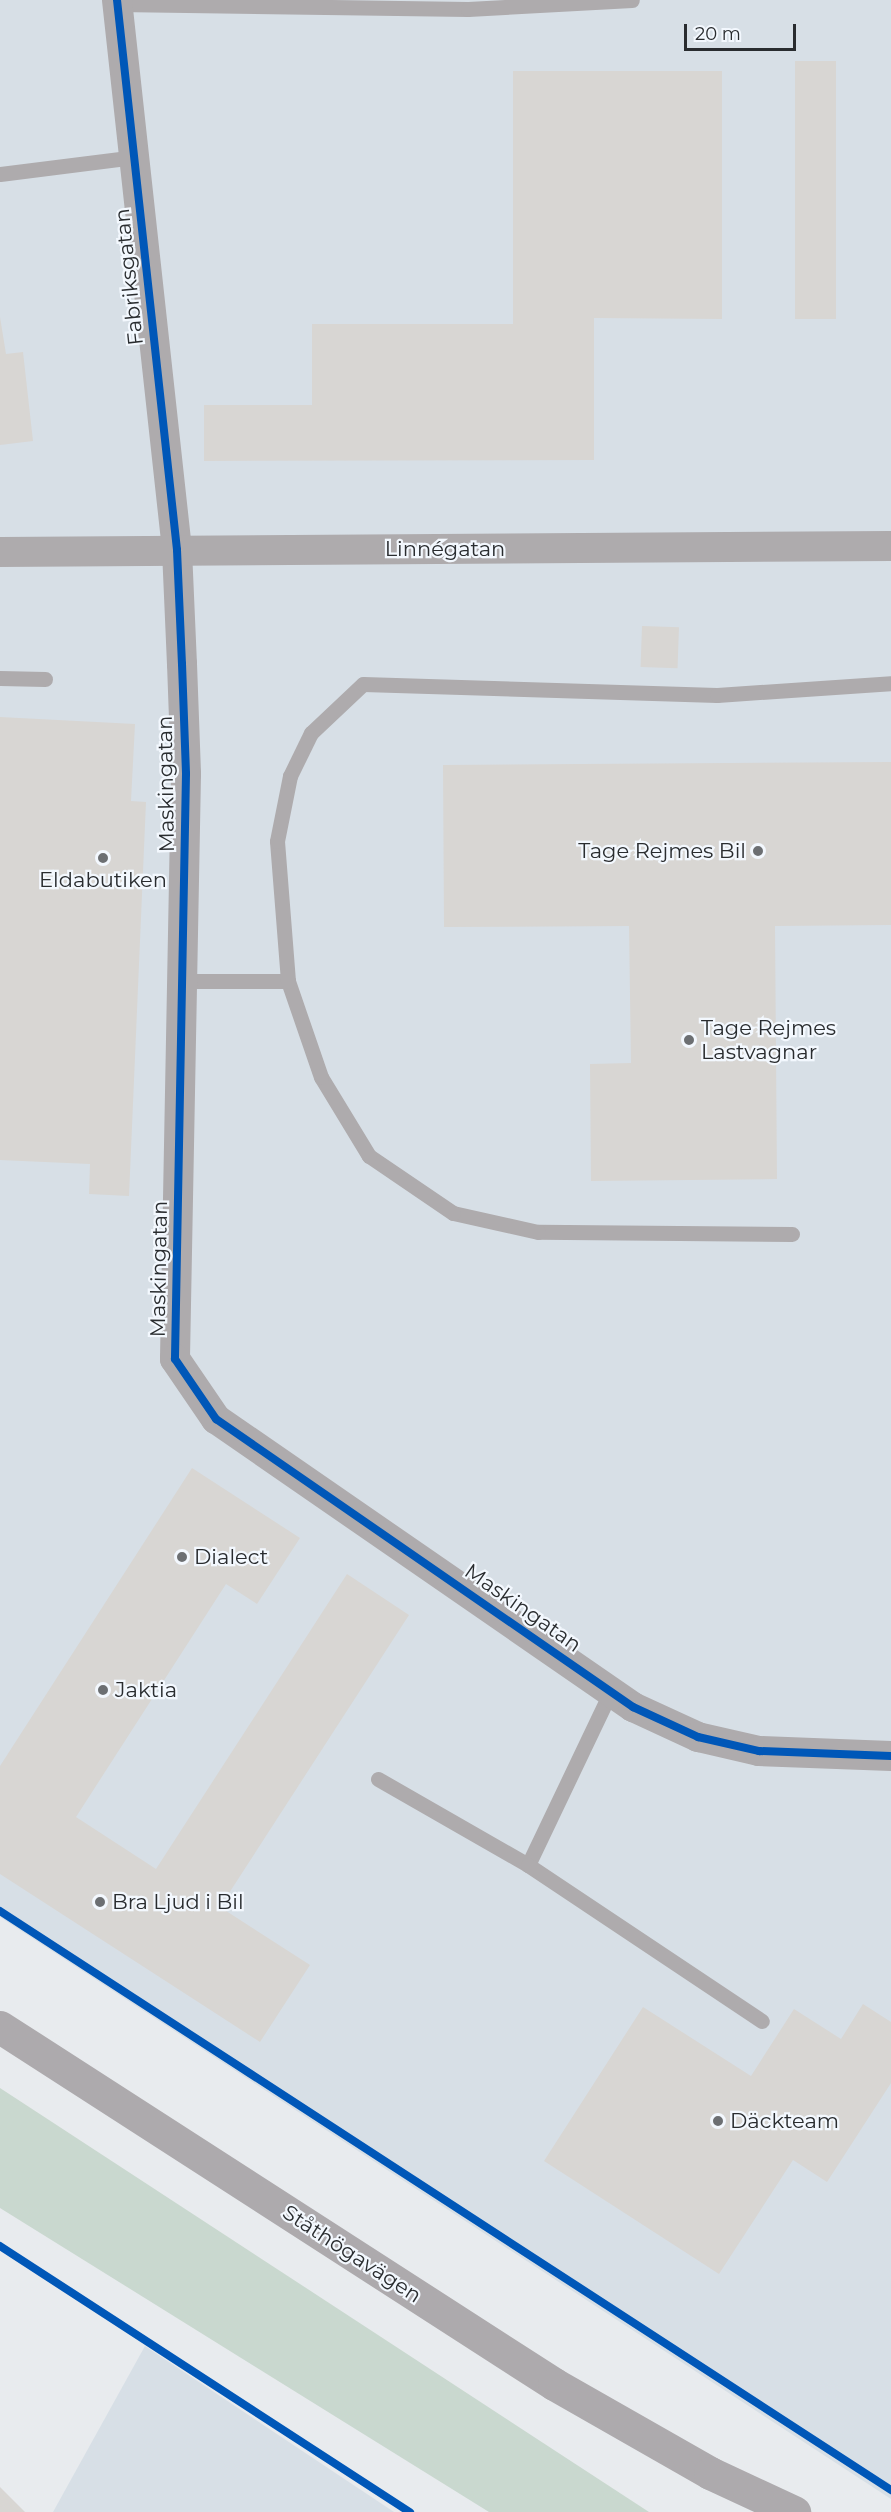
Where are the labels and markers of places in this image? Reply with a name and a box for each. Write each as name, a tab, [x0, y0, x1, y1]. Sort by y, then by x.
place label: Tage Rejmes Bil	[578, 838, 746, 864]
marker: Tage Rejmes Bil	[751, 844, 765, 858]
marker: Eldabutiken	[96, 851, 110, 865]
place label: Eldabutiken	[39, 867, 167, 893]
place label: Tage Rejmes Lastvagnar	[701, 1015, 836, 1065]
marker: Tage Rejmes Lastvagnar	[682, 1033, 696, 1047]
place label: Dialect	[194, 1544, 268, 1570]
marker: Dialect	[175, 1550, 189, 1564]
place label: Jaktia	[115, 1677, 177, 1703]
marker: Jaktia	[96, 1683, 110, 1697]
place label: Bra Ljud i Bil	[112, 1889, 244, 1915]
marker: Bra Ljud i Bil	[93, 1895, 107, 1909]
place label: Däckteam	[730, 2108, 839, 2134]
marker: Däckteam	[711, 2114, 725, 2128]

